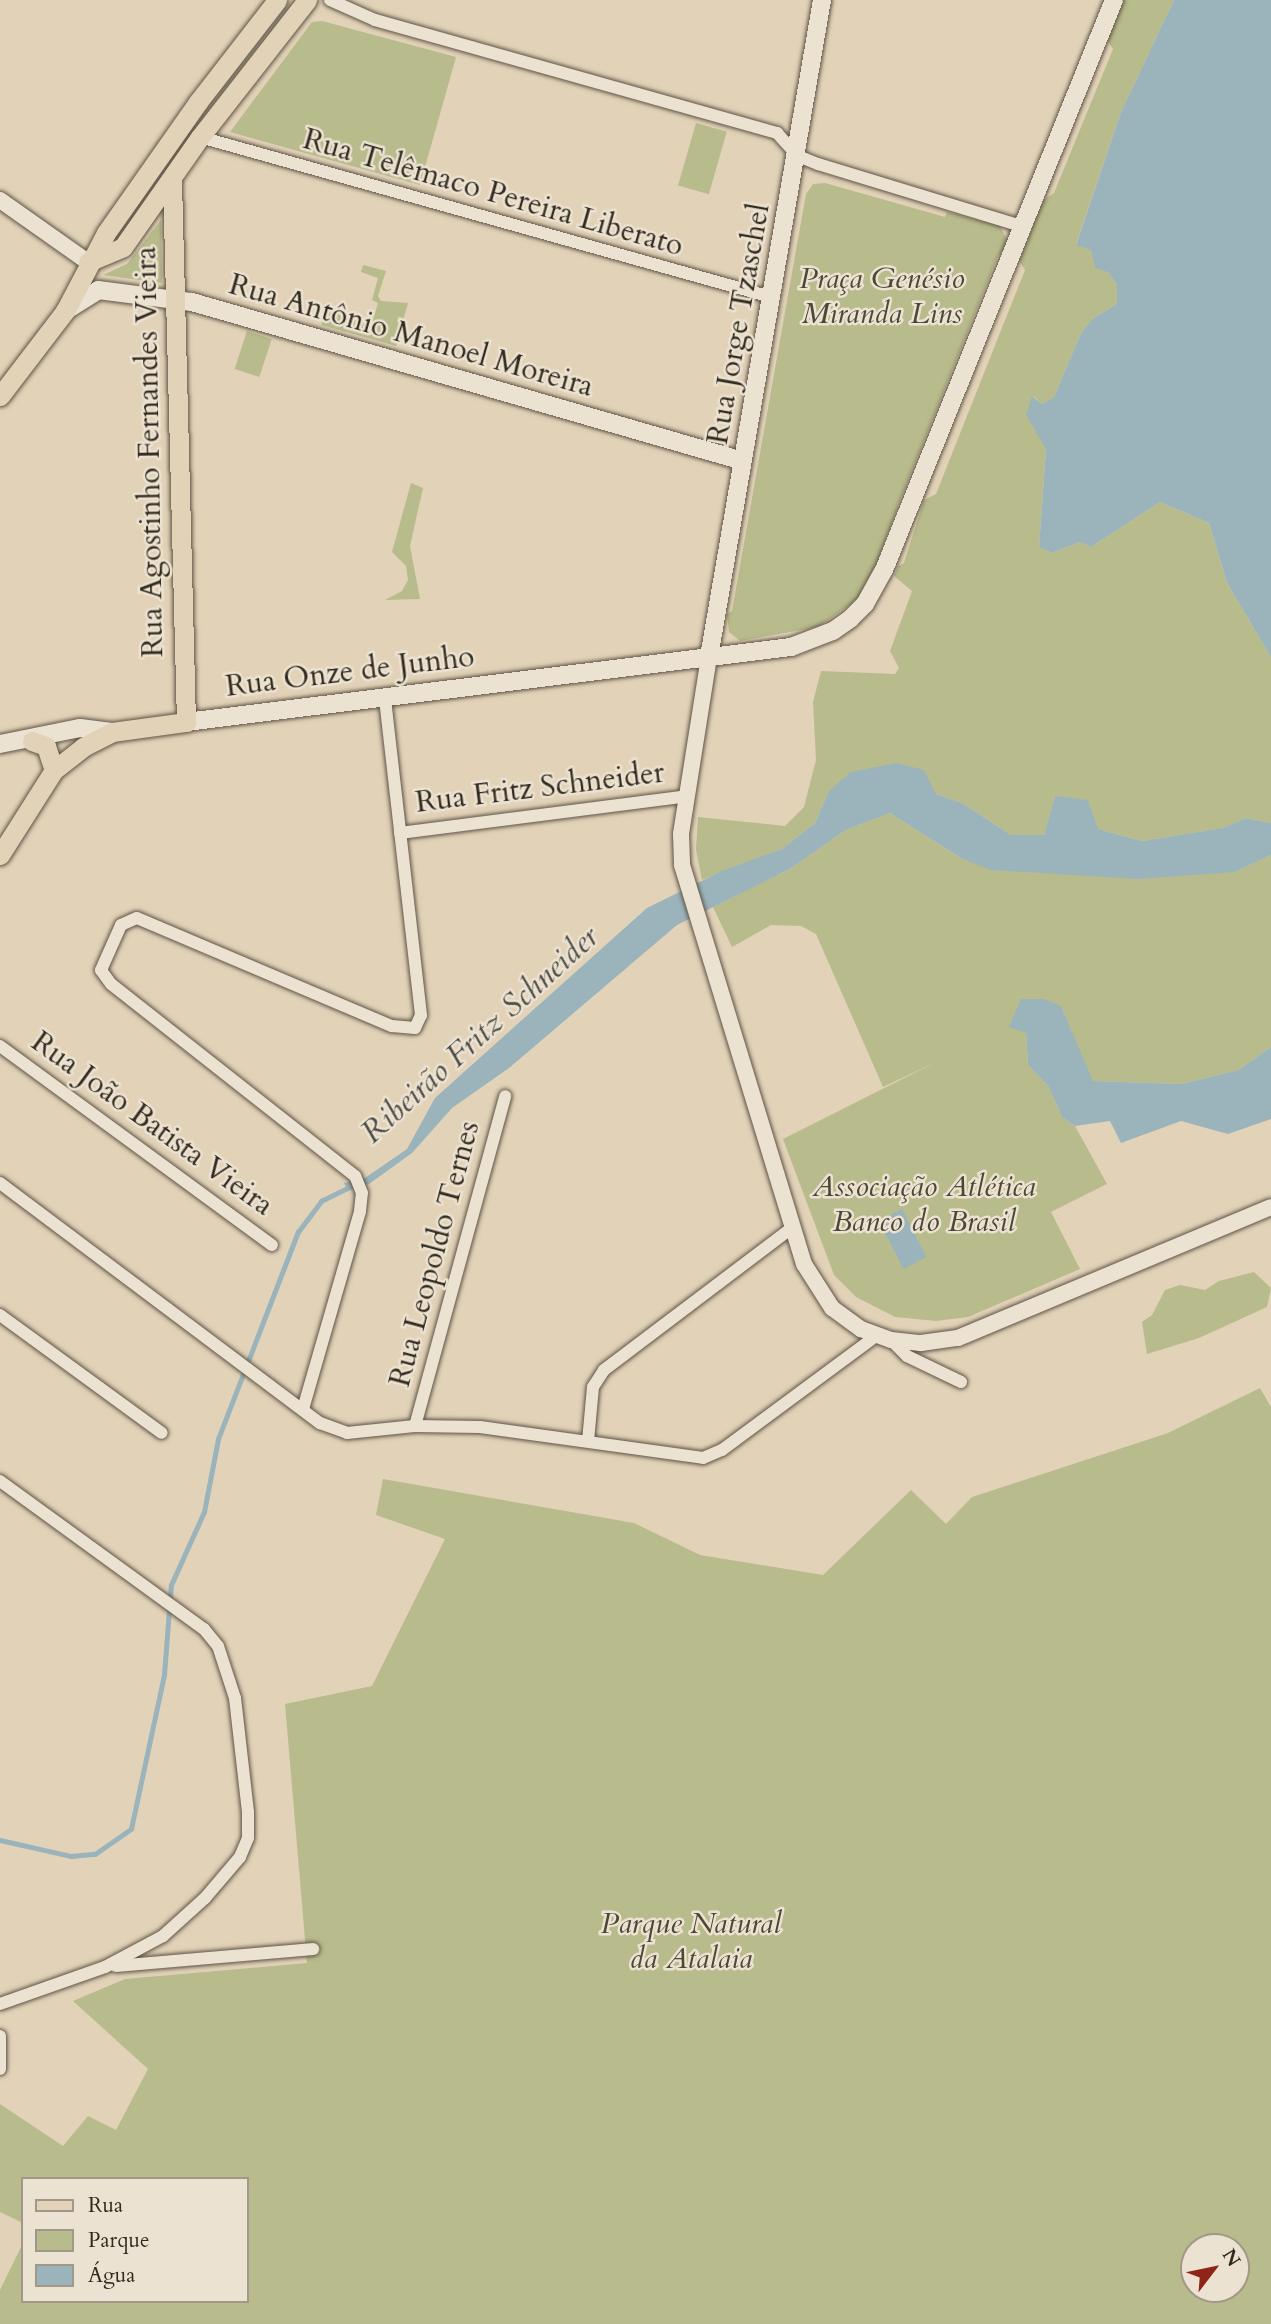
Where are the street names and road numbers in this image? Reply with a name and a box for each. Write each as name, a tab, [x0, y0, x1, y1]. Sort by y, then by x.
street label: Rua Telêmaco Pereira Liberato	[299, 121, 687, 265]
street label: Rua Jorge Tzaschel	[700, 201, 778, 447]
street label: Rua Agostinho Fernandes Vieira	[128, 246, 172, 658]
street label: Rua Antônio Manoel Moreira	[225, 267, 597, 405]
street label: Rua Onze de Junho	[224, 639, 476, 705]
street label: Rua Fritz Schneider	[413, 755, 667, 821]
street label: Rua João Batista Vieira	[24, 1024, 280, 1224]
street label: Rua Leopoldo Ternes	[382, 1117, 488, 1391]

